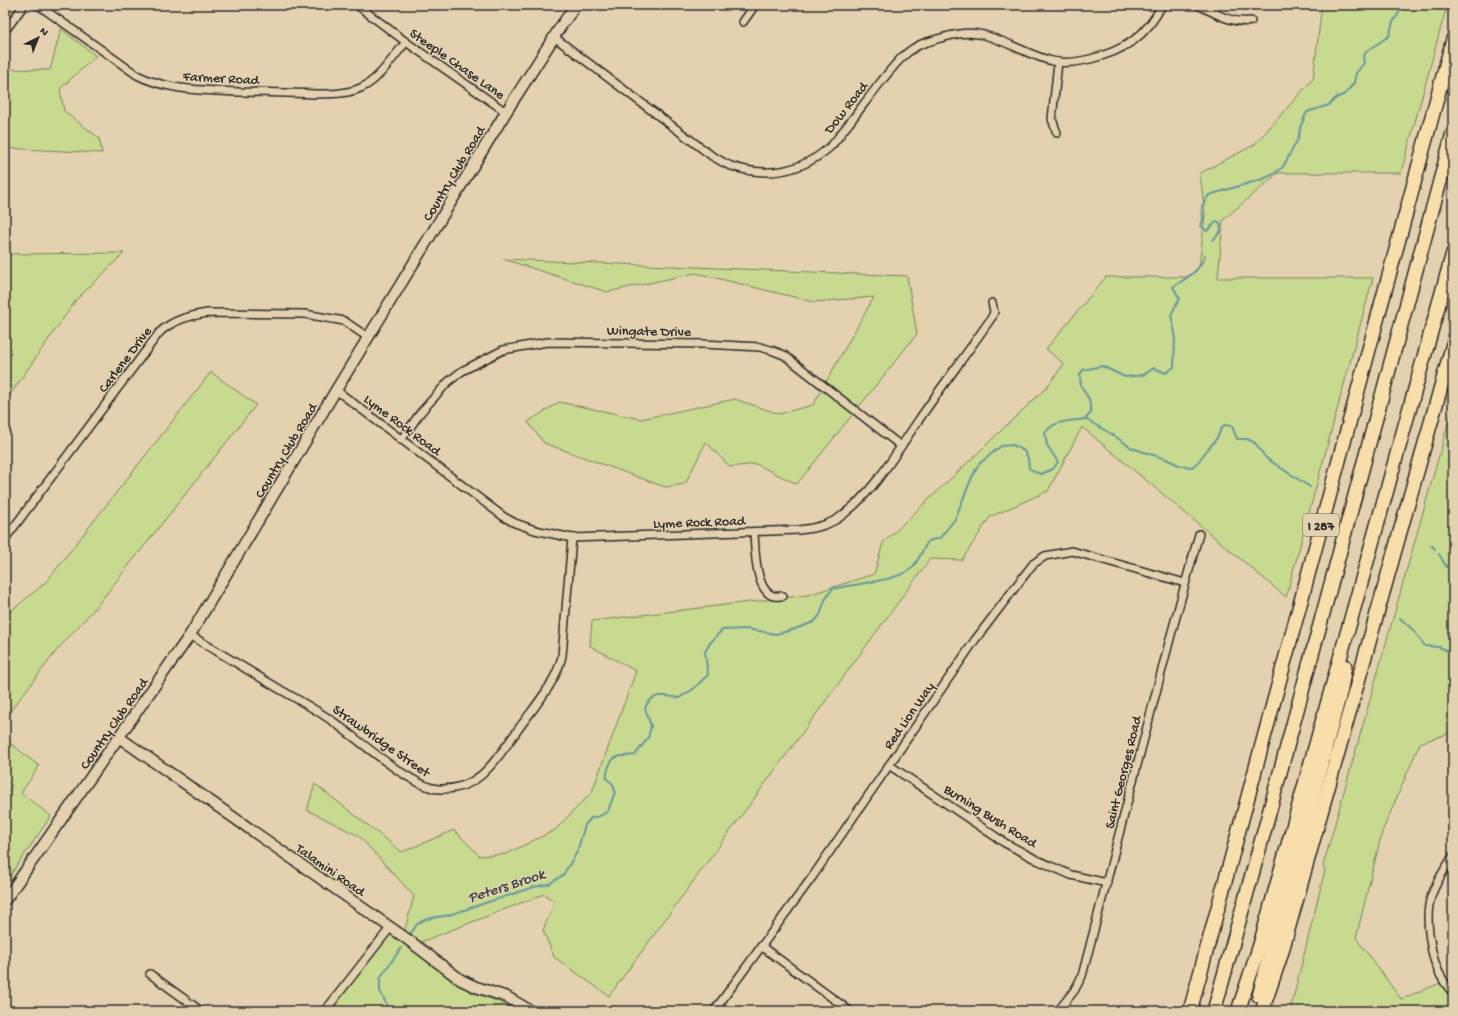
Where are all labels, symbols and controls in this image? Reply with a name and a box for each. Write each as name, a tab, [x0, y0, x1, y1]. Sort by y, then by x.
north arrow	[18, 18, 58, 58]
text: N	[37, 25, 50, 39]
street label: Steeple Chase Lane	[406, 26, 508, 105]
street label: Farmer Road	[182, 69, 261, 90]
street label: Dow Road	[821, 78, 874, 139]
street label: Country Club Road	[420, 122, 491, 225]
street label: Carlene Drive	[96, 323, 157, 397]
street label: Wingate Drive	[607, 323, 692, 342]
street label: Lyme Rock Road	[360, 392, 445, 462]
street label: Country Club Road	[252, 399, 323, 502]
street label: Lyme Rock Road	[653, 513, 747, 534]
road number: I 287	[1303, 514, 1339, 536]
street label: Country Club Road	[77, 674, 154, 773]
street label: Red Lion Way	[881, 680, 939, 753]
street label: Strawbridge Street	[328, 702, 434, 783]
street label: Saint Georges Road	[1102, 713, 1147, 831]
street label: Burning Bush Road	[939, 781, 1041, 854]
street label: Talamini Road	[291, 840, 369, 902]
water label: Peters Brook	[466, 866, 548, 908]

